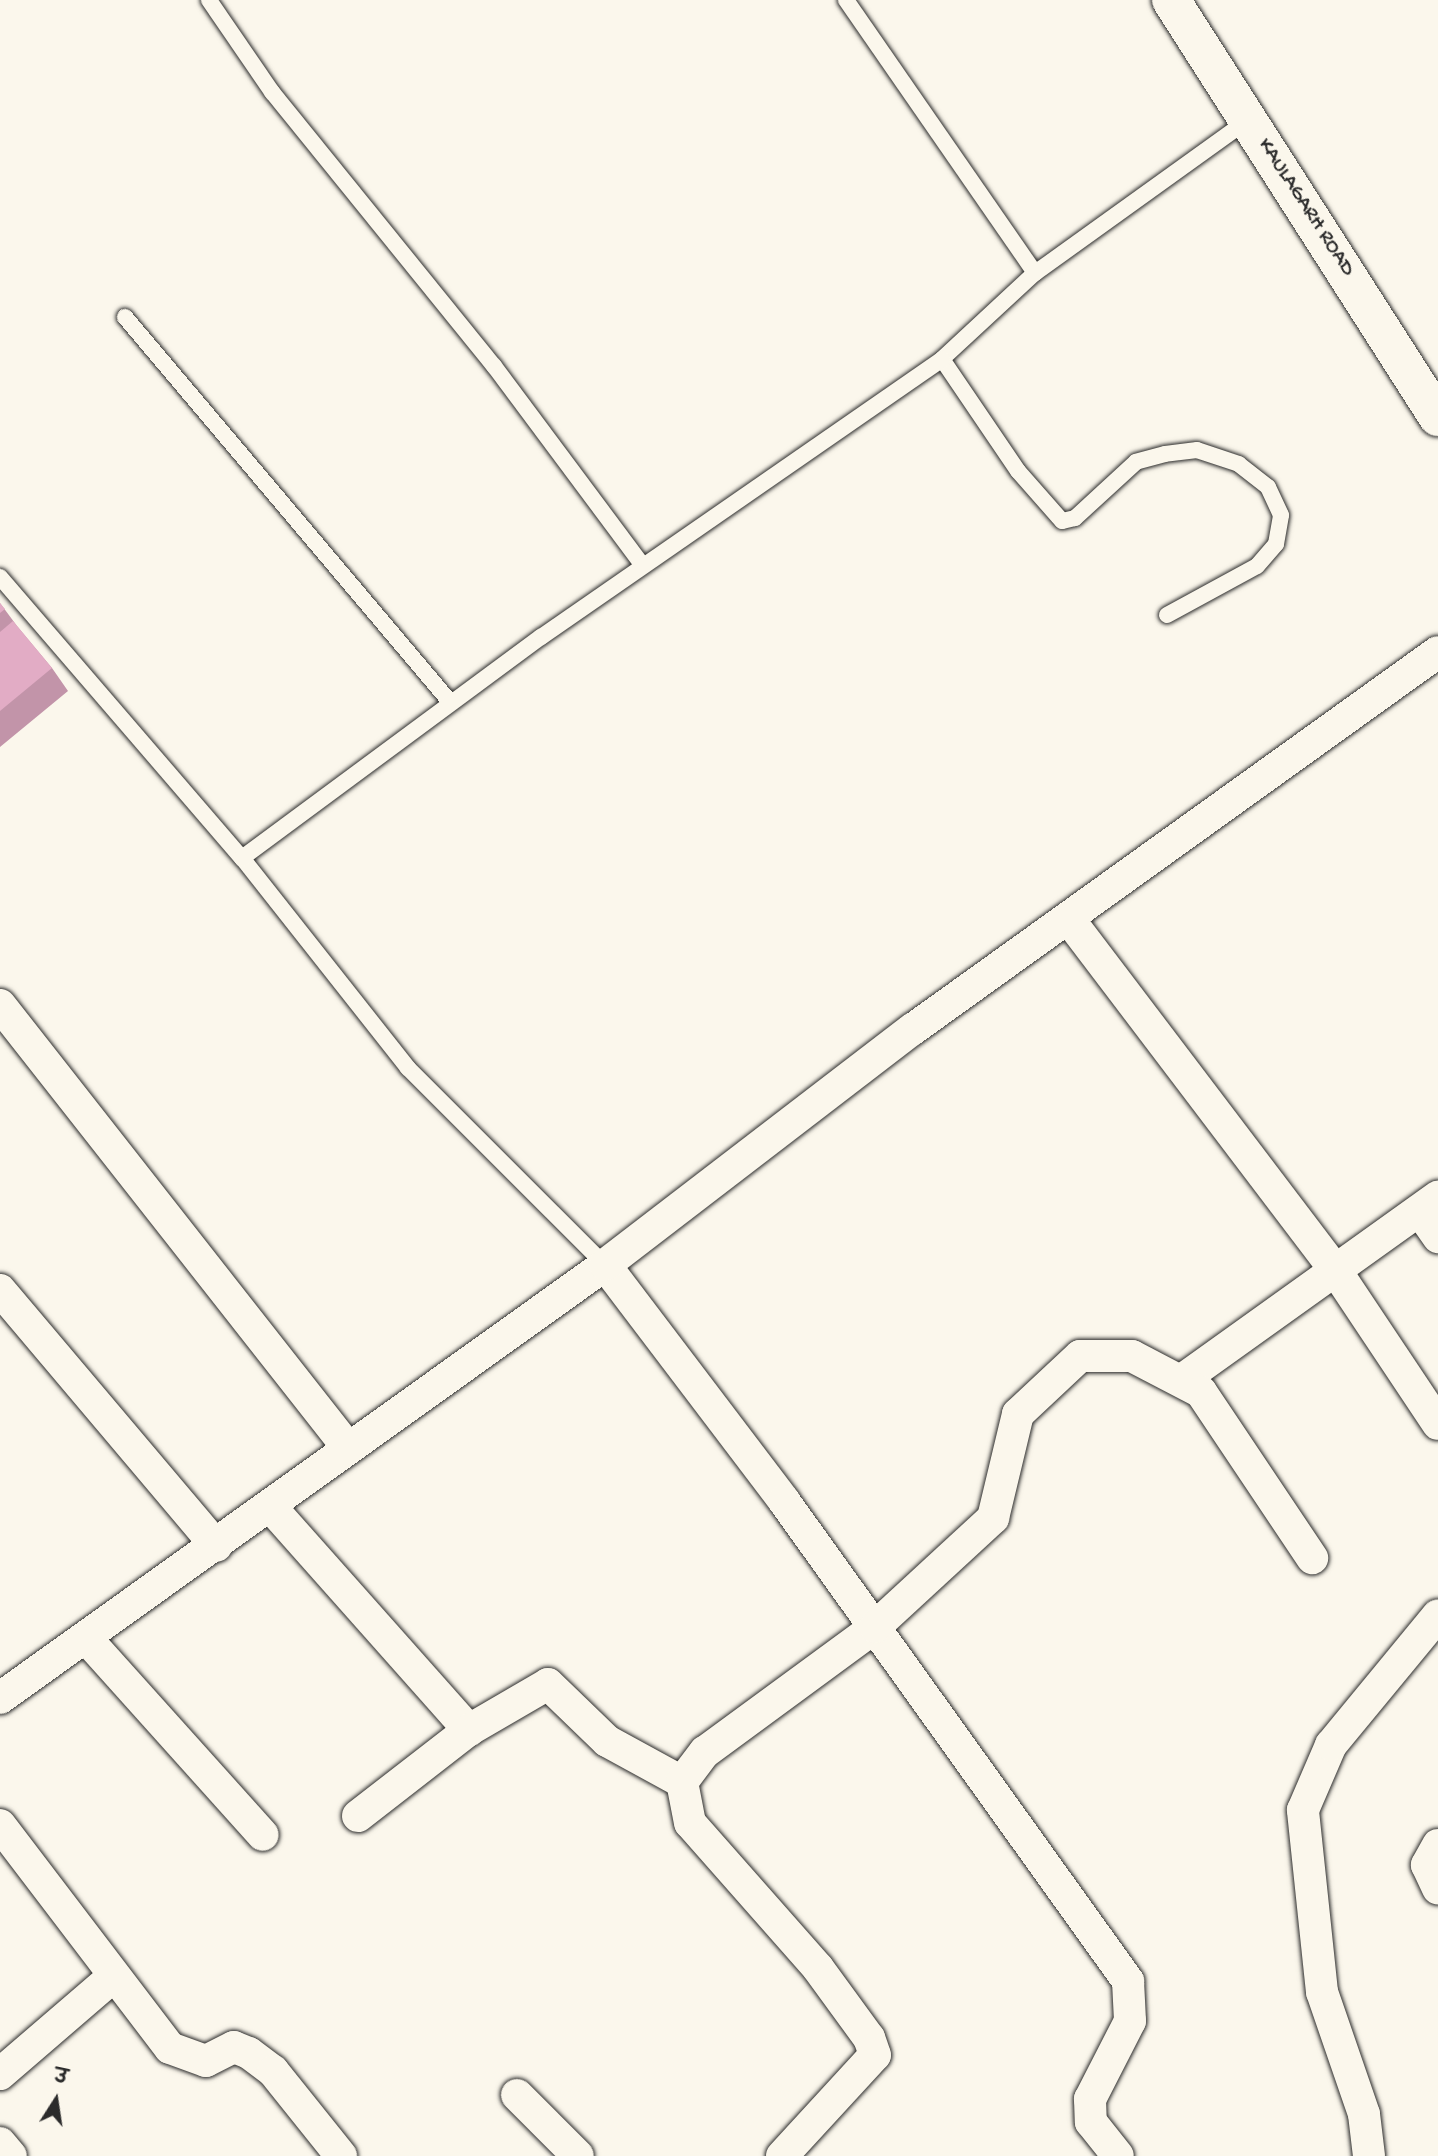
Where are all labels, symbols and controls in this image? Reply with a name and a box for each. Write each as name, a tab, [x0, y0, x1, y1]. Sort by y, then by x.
street label: KAULAGARH ROAD	[1251, 134, 1359, 282]
north arrow	[21, 2065, 91, 2135]
text: उ	[52, 2066, 69, 2092]

